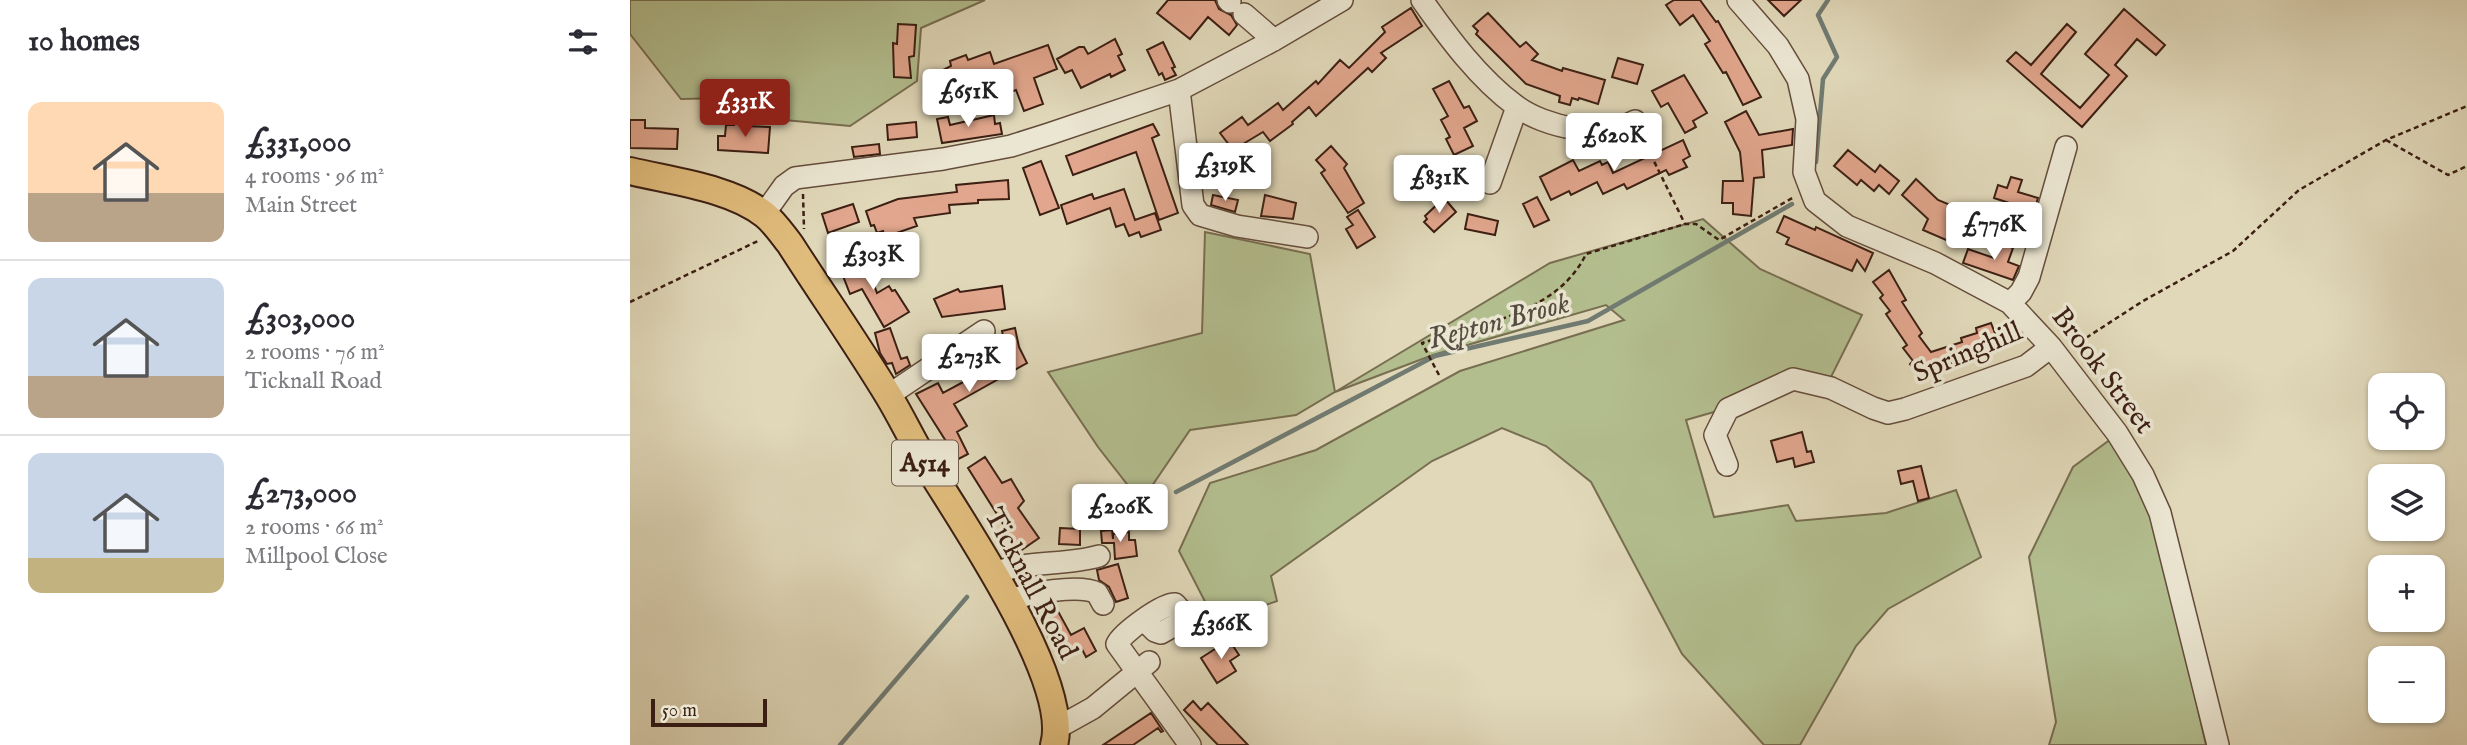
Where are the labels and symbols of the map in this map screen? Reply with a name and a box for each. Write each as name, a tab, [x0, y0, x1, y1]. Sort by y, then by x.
pin: £651K	[919, 69, 1017, 129]
pin: £331K	[696, 80, 794, 139]
pin: £620K	[1565, 114, 1663, 173]
pin: £319K	[1176, 144, 1274, 203]
pin: £831K	[1390, 156, 1488, 215]
pin: £776K	[1945, 202, 2043, 262]
pin: £303K	[824, 232, 922, 292]
water label: Repton Brook	[1424, 285, 1574, 359]
street label: Brook Street	[2043, 301, 2161, 442]
street label: Springhill	[1908, 314, 2028, 392]
pin: £273K	[920, 334, 1018, 394]
road number: A514	[892, 440, 958, 485]
pin: £206K	[1071, 484, 1169, 544]
street label: Ticknall Road	[975, 502, 1085, 666]
pin: £366K	[1172, 602, 1270, 661]
scale bar	[651, 696, 766, 728]

